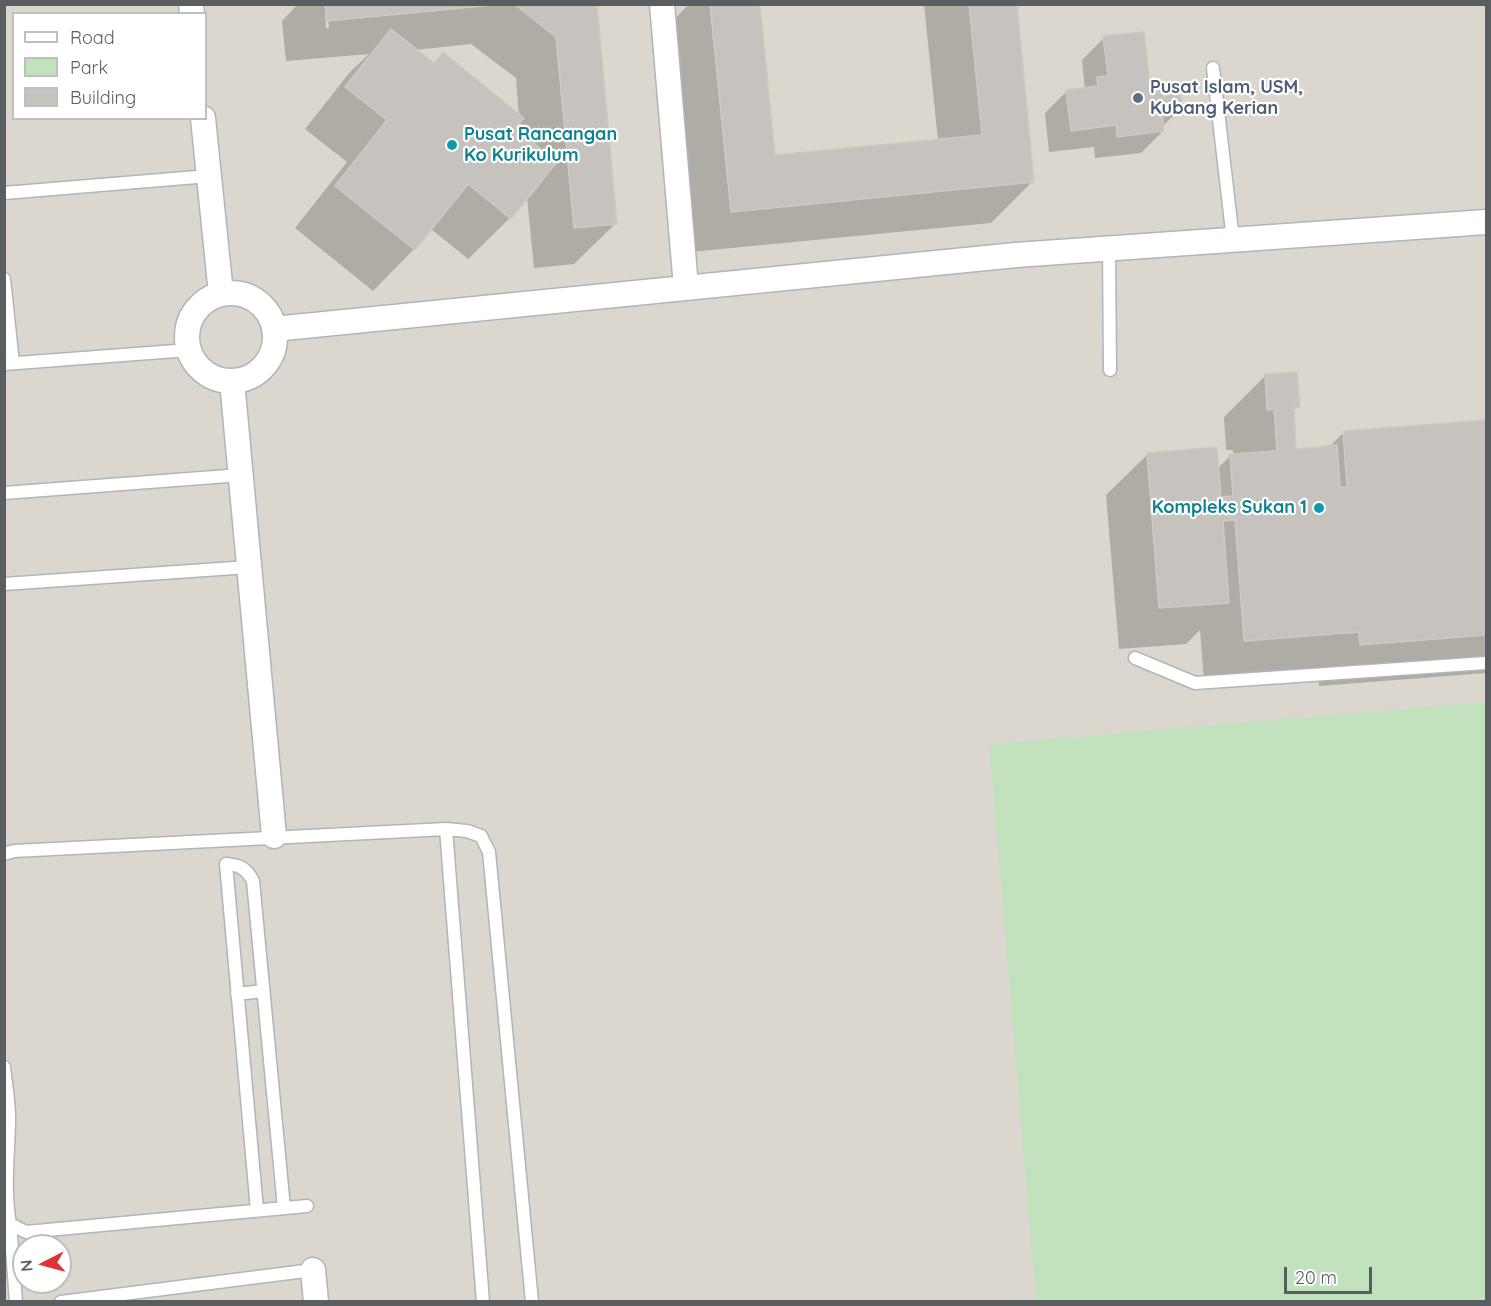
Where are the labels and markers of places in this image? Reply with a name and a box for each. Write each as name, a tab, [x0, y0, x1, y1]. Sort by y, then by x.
place label: Pusat Islam, USM, Kubang Kerian	[1150, 77, 1303, 119]
marker: Pusat Islam, USM, Kubang Kerian	[1131, 91, 1145, 105]
place label: Pusat Rancangan Ko Kurikulum	[464, 124, 617, 166]
marker: Pusat Rancangan Ko Kurikulum	[445, 138, 459, 152]
place label: Kompleks Sukan 1	[1152, 497, 1307, 519]
marker: Kompleks Sukan 1	[1312, 501, 1326, 515]

